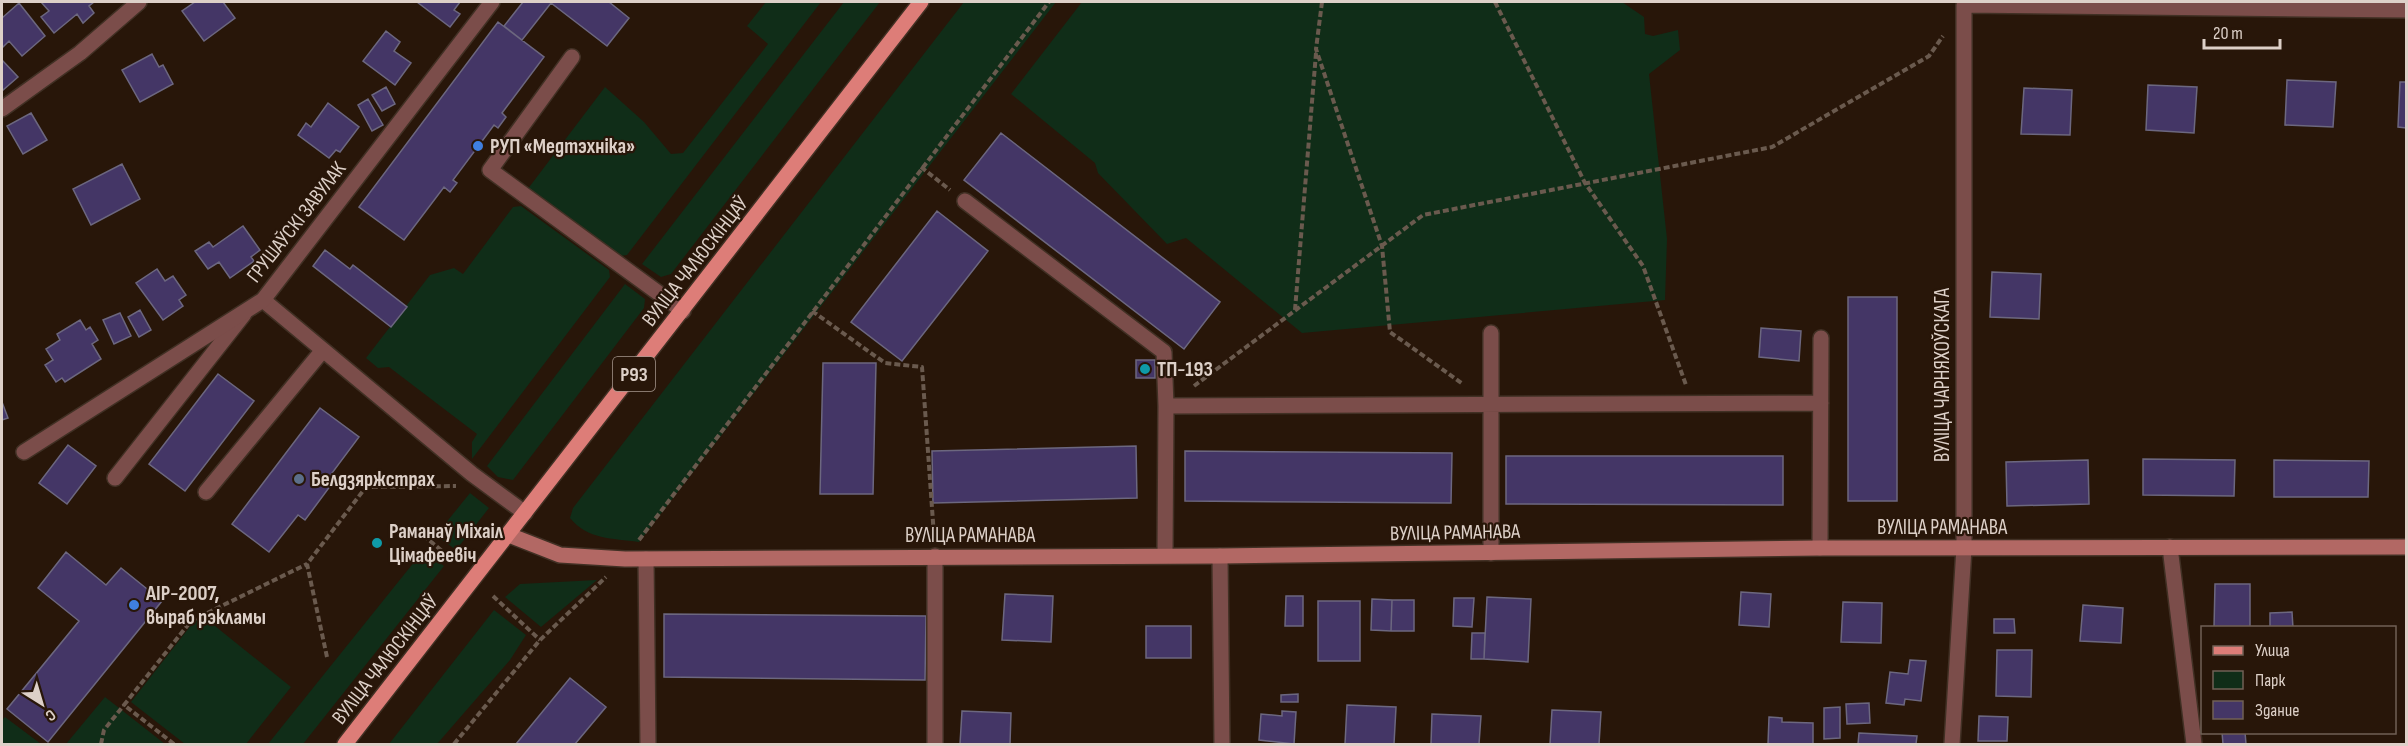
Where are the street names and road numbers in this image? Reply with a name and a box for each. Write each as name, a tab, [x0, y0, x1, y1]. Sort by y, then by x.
street label: ГРУШАЎСКІ ЗАВУЛАК	[241, 156, 352, 288]
street label: ВУЛІЦА ЧАЛЮСКІНЦАЎ	[637, 191, 754, 331]
street label: ВУЛІЦА ЧАРНЯХОЎСКАГА	[1930, 287, 1955, 462]
road number: Р93	[613, 357, 655, 391]
street label: ВУЛІЦА РАМАНАВА	[1877, 515, 2008, 540]
street label: ВУЛІЦА РАМАНАВА	[1390, 519, 1521, 546]
street label: ВУЛІЦА РАМАНАВА	[905, 523, 1036, 548]
street label: ВУЛІЦА ЧАЛЮСКІНЦАЎ	[327, 589, 444, 729]

